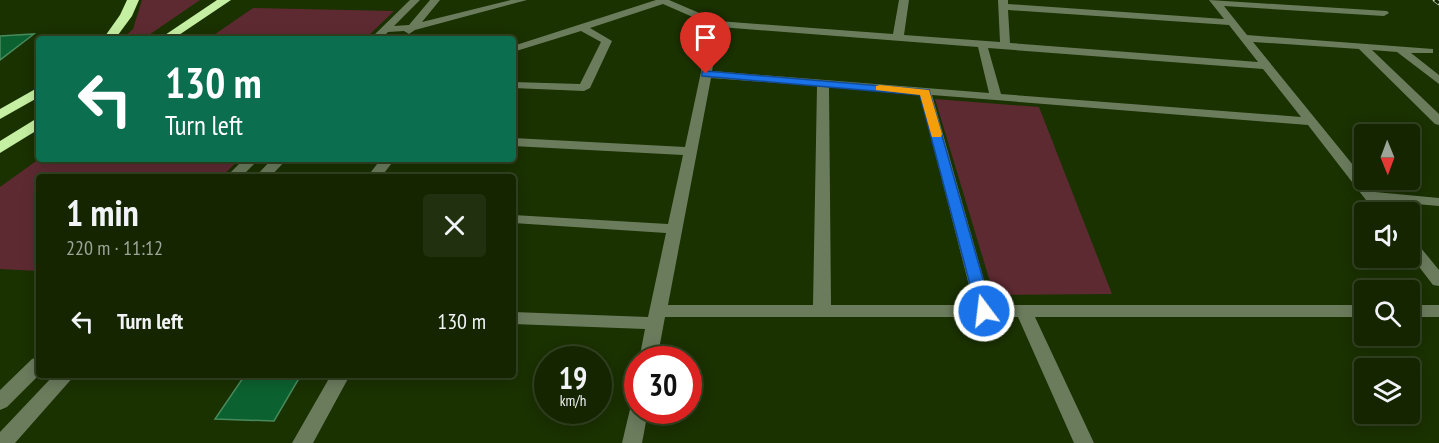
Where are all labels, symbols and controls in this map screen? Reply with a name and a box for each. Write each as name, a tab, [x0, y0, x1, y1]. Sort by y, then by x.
pin	[680, 12, 731, 74]
icon: arrive	[689, 21, 722, 54]
text: 130 m	[165, 55, 262, 110]
icon: left	[66, 60, 144, 138]
text: Turn left	[165, 108, 243, 142]
north arrow	[1354, 124, 1420, 190]
map controls	[1354, 124, 1420, 424]
text: 1 min	[66, 189, 139, 236]
button: close	[423, 194, 486, 257]
button: sound	[1354, 202, 1420, 268]
text: 220 m · 11:12	[66, 235, 163, 261]
position arrow	[952, 279, 1016, 343]
button: search	[1354, 280, 1420, 346]
icon: left	[66, 305, 99, 338]
text: Turn left	[117, 307, 183, 335]
text: 130 m	[437, 307, 486, 335]
speed limit sign: 30	[624, 346, 702, 424]
text: 19	[559, 358, 587, 397]
button: layers	[1354, 358, 1420, 424]
text: km/h	[560, 391, 586, 410]

